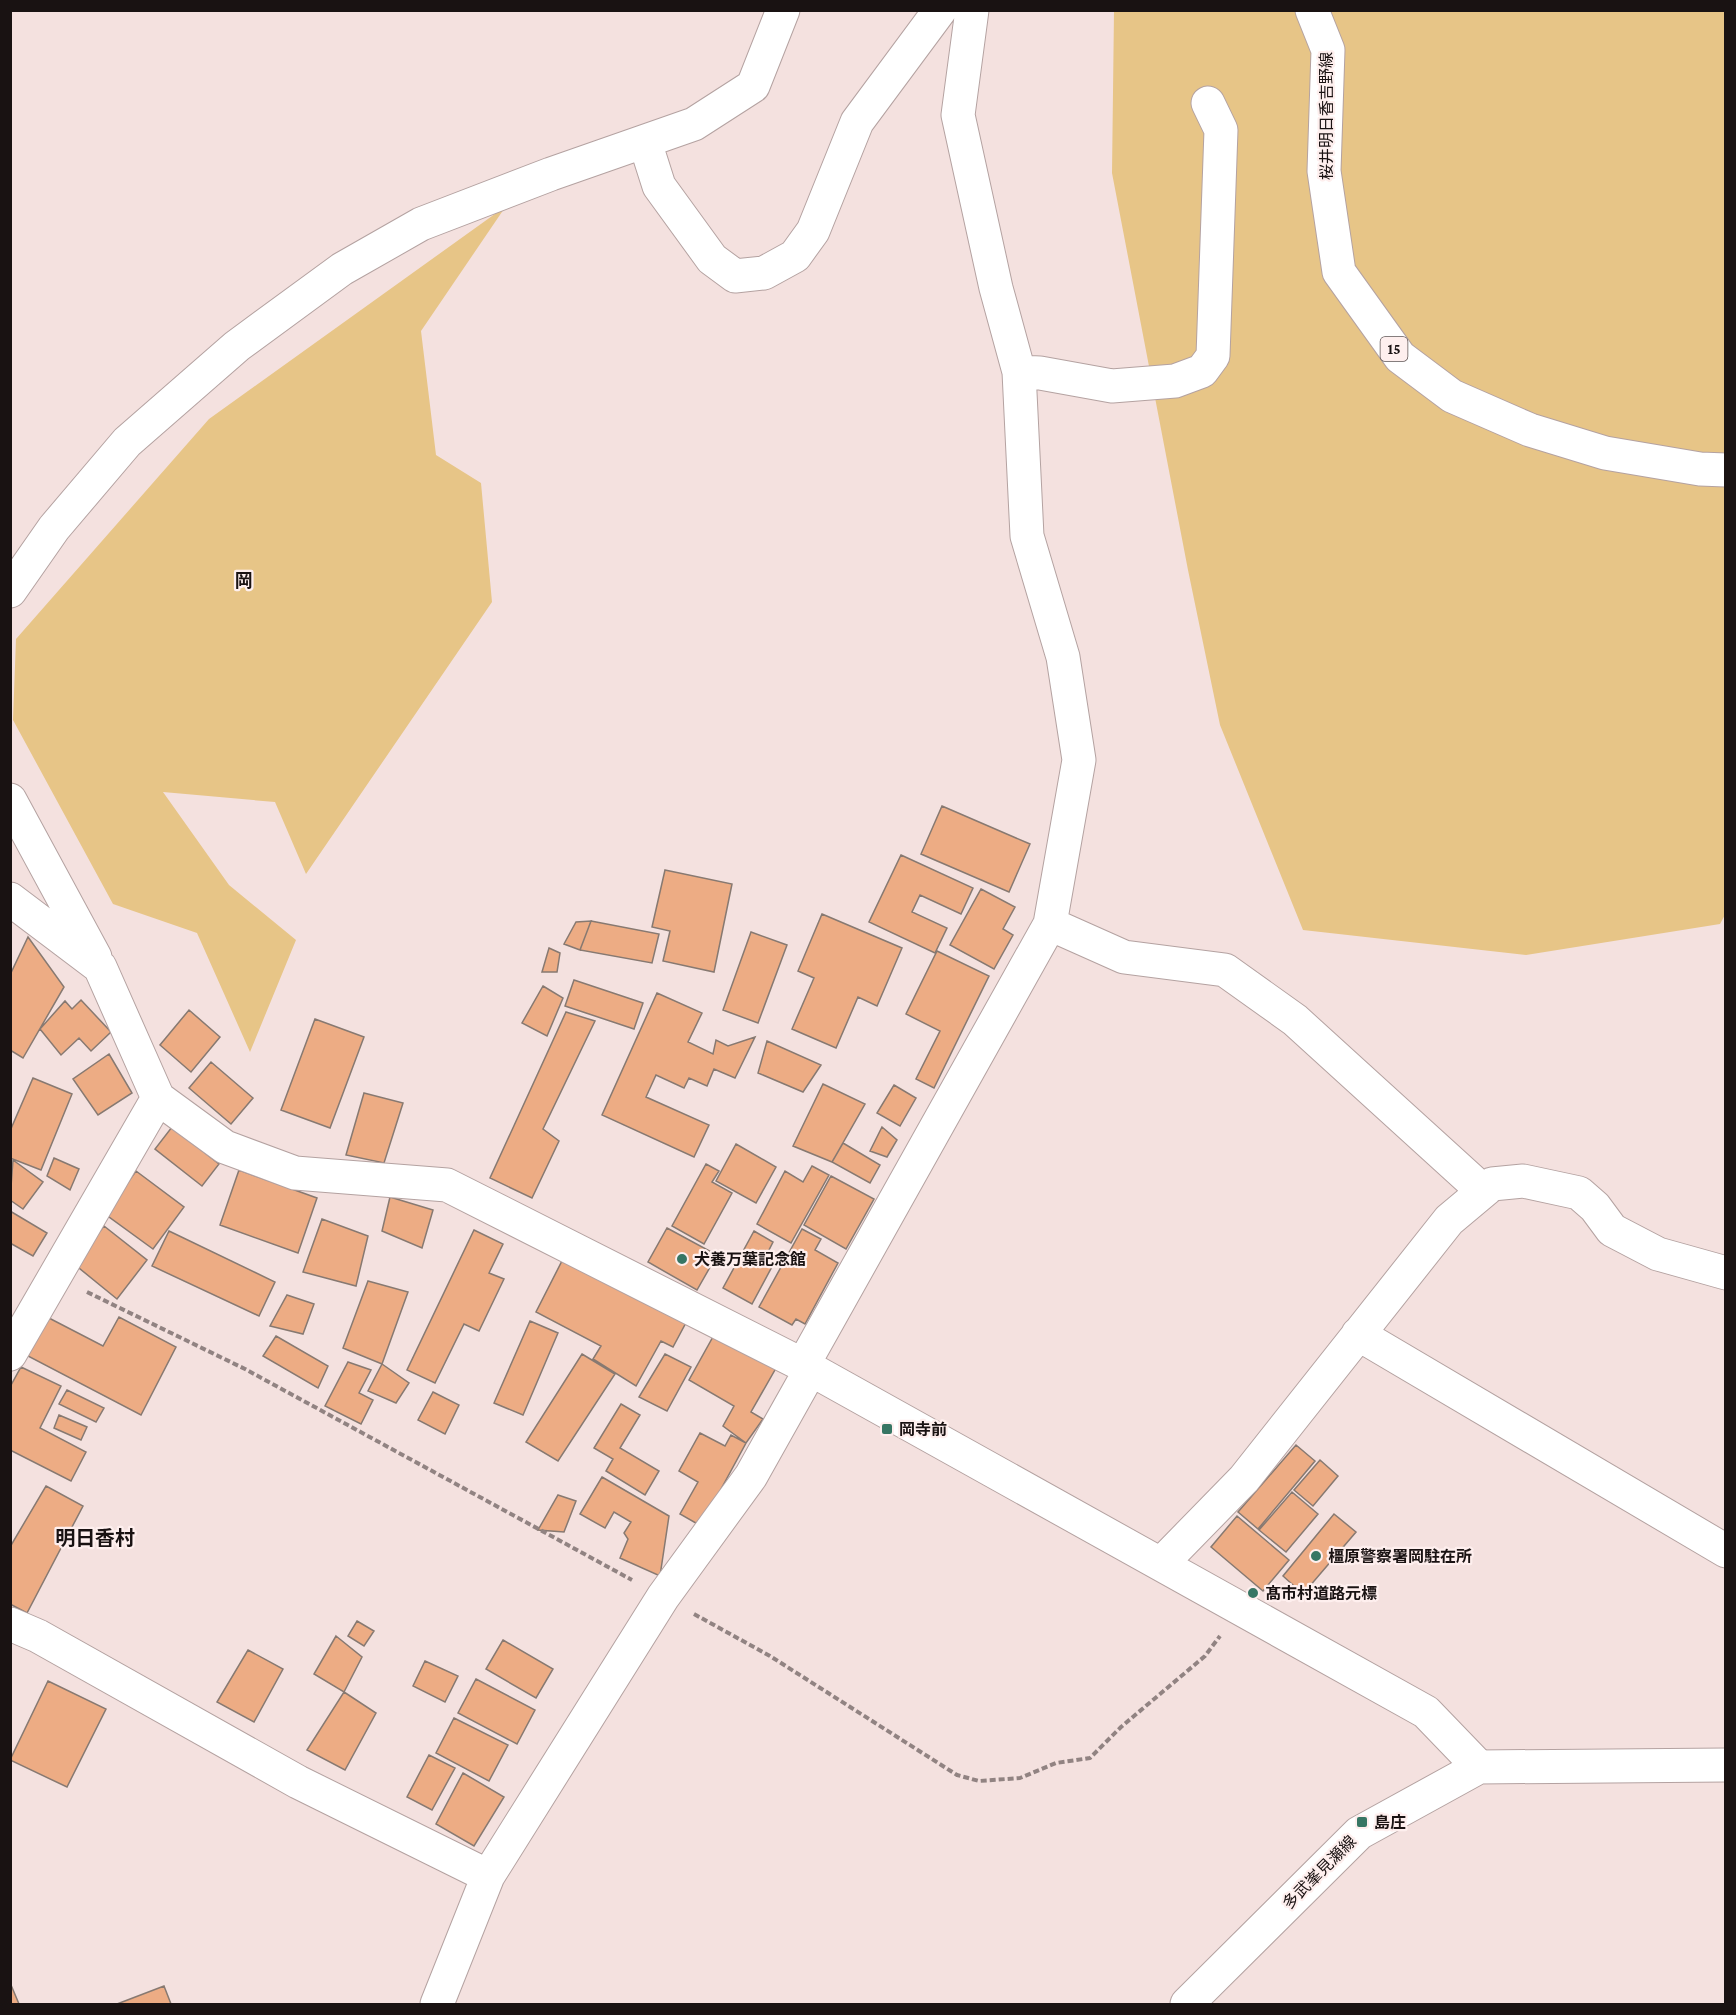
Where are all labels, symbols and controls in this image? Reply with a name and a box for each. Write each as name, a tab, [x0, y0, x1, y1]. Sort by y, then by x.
street label: 桜井明日香吉野線	[1318, 52, 1335, 180]
road number: 15	[1380, 337, 1408, 361]
district label: 岡	[235, 571, 253, 591]
place label: 犬養万葉記念館	[694, 1251, 806, 1268]
marker: 犬養万葉記念館	[675, 1252, 689, 1266]
place label: 岡寺前	[899, 1421, 947, 1438]
marker: 岡寺前	[880, 1422, 894, 1436]
district label: 明日香村	[55, 1527, 135, 1549]
place label: 橿原警察署岡駐在所	[1328, 1548, 1472, 1565]
marker: 橿原警察署岡駐在所	[1309, 1549, 1323, 1563]
place label: 髙市村道路元標	[1265, 1584, 1377, 1602]
marker: 髙市村道路元標	[1246, 1586, 1260, 1600]
place label: 島庄	[1374, 1814, 1406, 1831]
marker: 島庄	[1355, 1815, 1369, 1829]
street label: 多武峯見瀬線	[1279, 1832, 1359, 1912]

